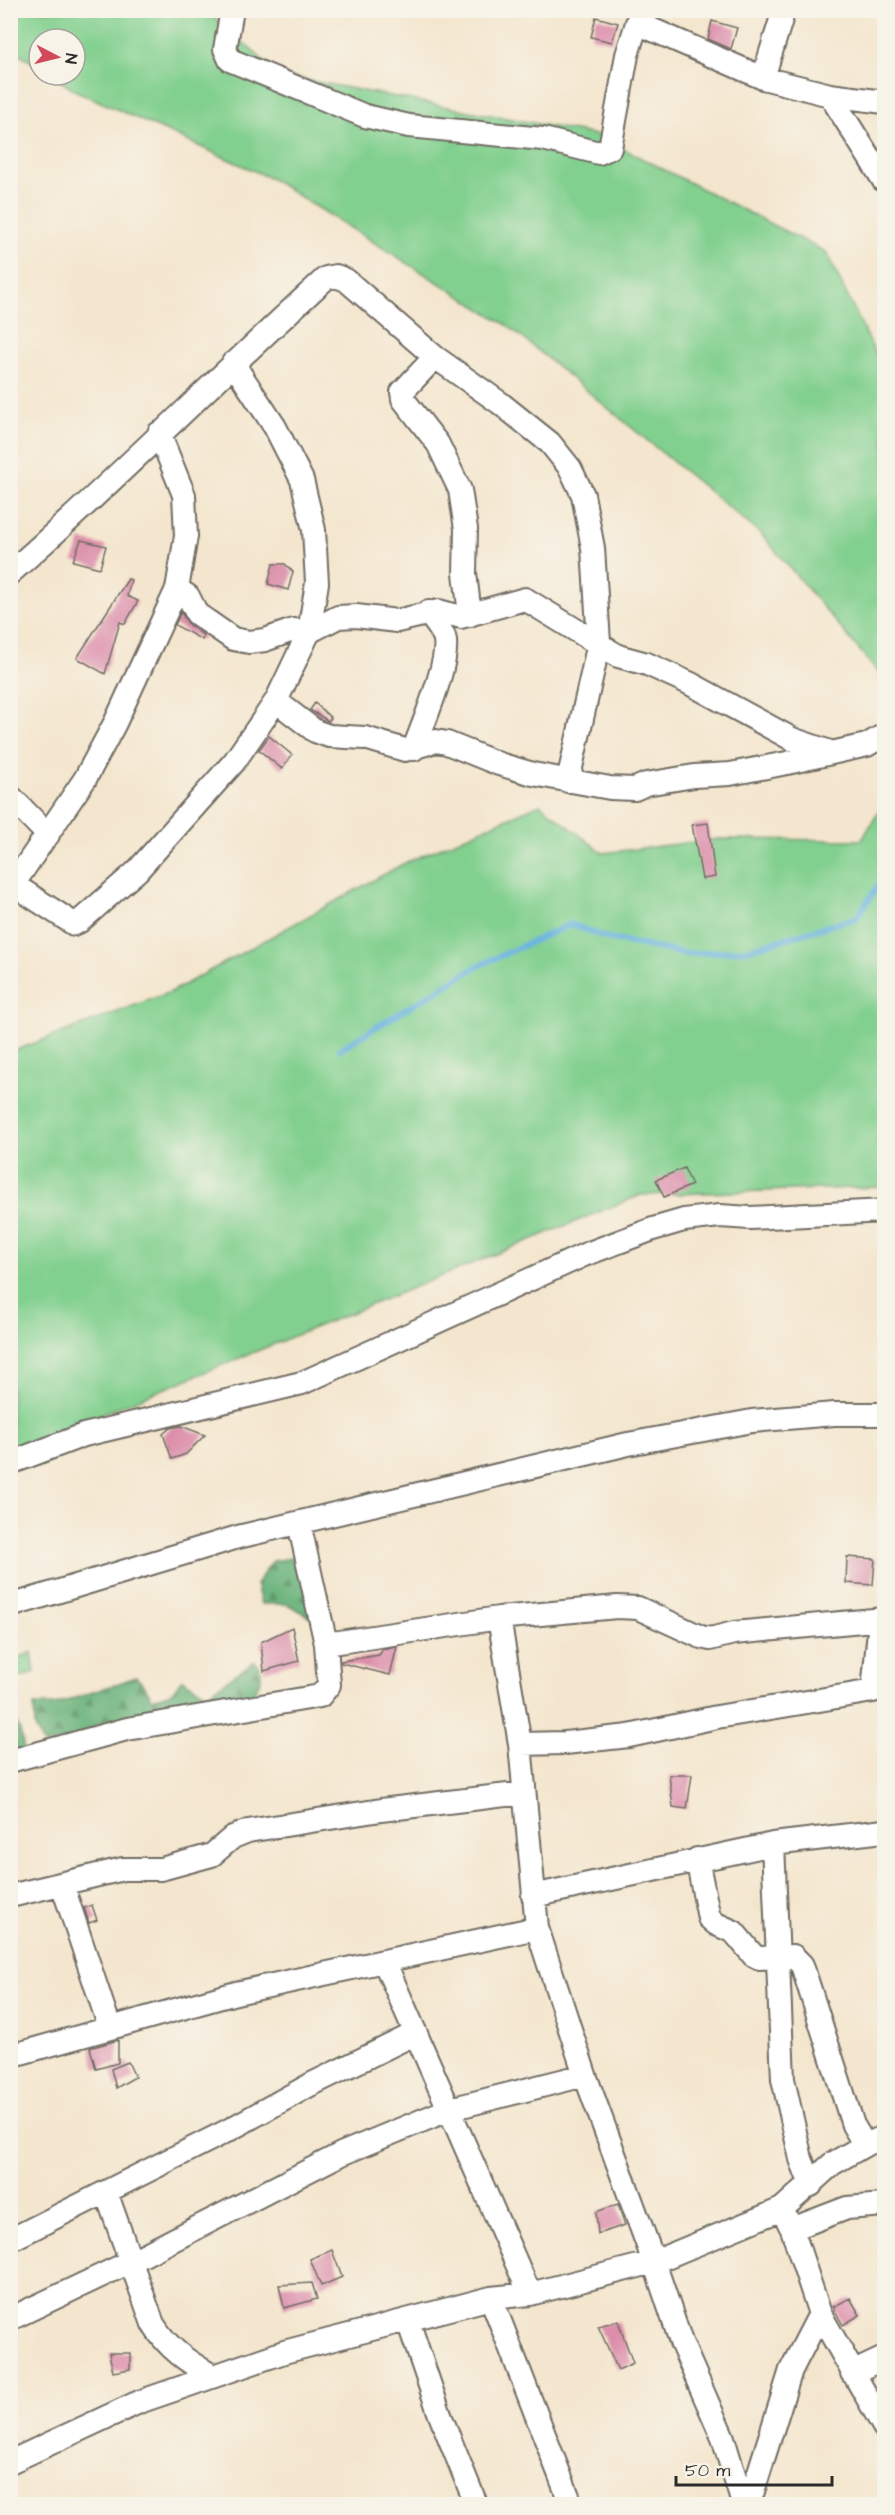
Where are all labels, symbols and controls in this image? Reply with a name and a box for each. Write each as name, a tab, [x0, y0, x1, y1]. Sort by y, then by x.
north arrow	[27, 27, 87, 87]
text: N	[59, 52, 82, 65]
scale bar	[676, 2449, 832, 2487]
text: 50 m	[685, 2458, 730, 2483]

